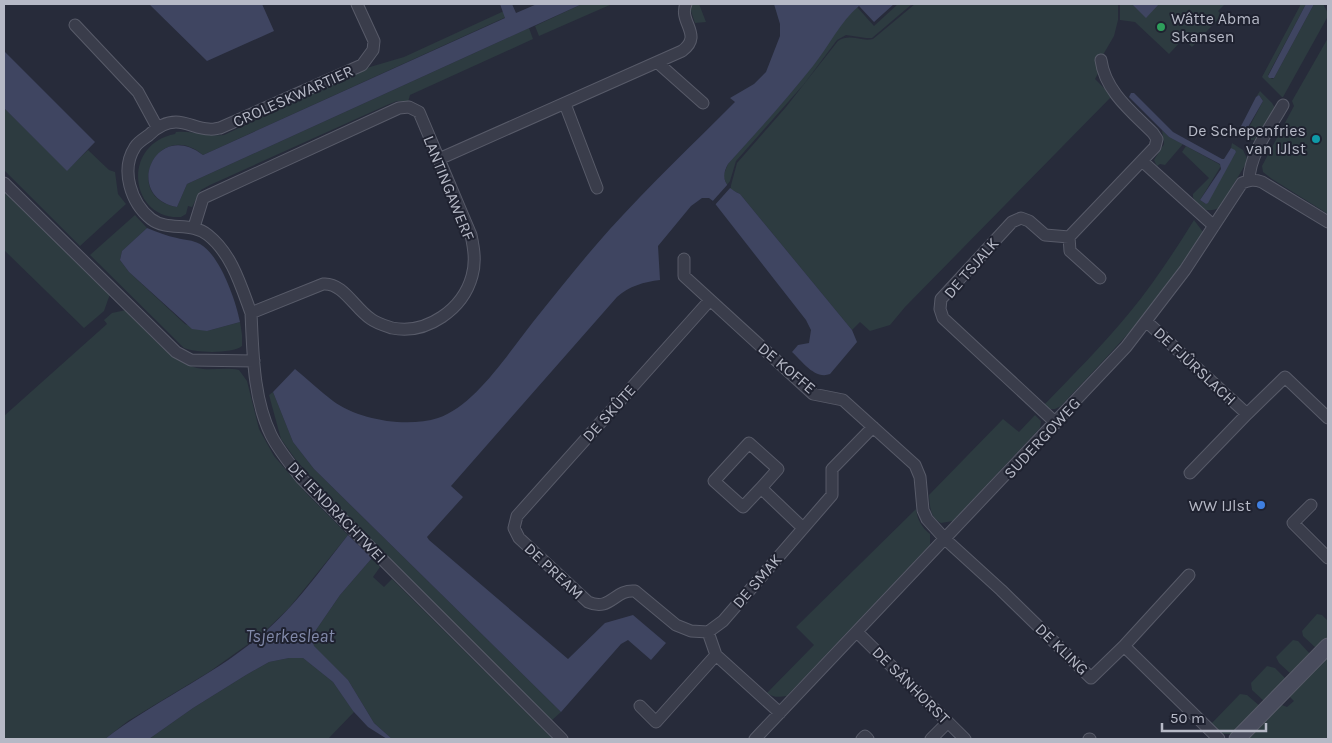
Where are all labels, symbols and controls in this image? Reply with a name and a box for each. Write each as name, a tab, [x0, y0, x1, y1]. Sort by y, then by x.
place label: Wâtte Abma Skansen	[1171, 9, 1260, 46]
marker: Wâtte Abma Skansen	[1155, 21, 1167, 33]
street label: CROLESKWARTIER	[230, 61, 356, 131]
place label: De Schepenfries van IJlst	[1188, 121, 1306, 158]
street label: LANTINGAWERF	[419, 133, 479, 243]
marker: De Schepenfries van IJlst	[1310, 133, 1322, 145]
street label: DE TSJALK	[940, 234, 1003, 302]
street label: DE FJÛRSLACH	[1150, 323, 1240, 409]
street label: DE KOFFE	[754, 338, 820, 398]
street label: DE SKÛTE	[578, 381, 640, 445]
street label: SUDERGOWEG	[1000, 394, 1084, 482]
street label: DE IENDRACHTWEI	[284, 457, 390, 567]
place label: WW IJlst	[1189, 496, 1251, 515]
marker: WW IJlst	[1255, 499, 1267, 511]
street label: DE PREAM	[521, 539, 587, 603]
street label: DE SMAK	[728, 550, 786, 612]
street label: DE KLING	[1032, 619, 1092, 679]
water label: Tsjerkesleat	[246, 625, 335, 647]
street label: DE SÂNHORST	[868, 642, 954, 728]
scale bar	[1162, 700, 1266, 732]
text: 50 m	[1170, 709, 1205, 727]

